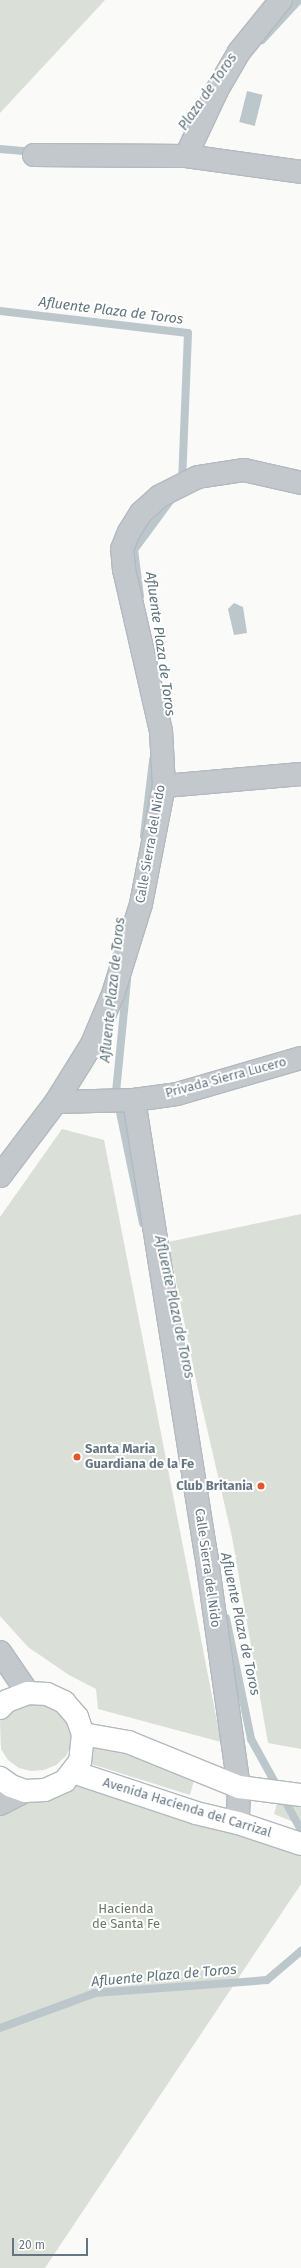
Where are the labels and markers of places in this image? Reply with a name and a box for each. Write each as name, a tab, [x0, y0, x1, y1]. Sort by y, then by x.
place label: Santa Maria Guardiana de la Fe	[85, 1442, 194, 1473]
marker: Santa Maria Guardiana de la Fe	[72, 1452, 82, 1462]
place label: Club Britania	[176, 1478, 253, 1494]
marker: Club Britania	[256, 1481, 266, 1491]

